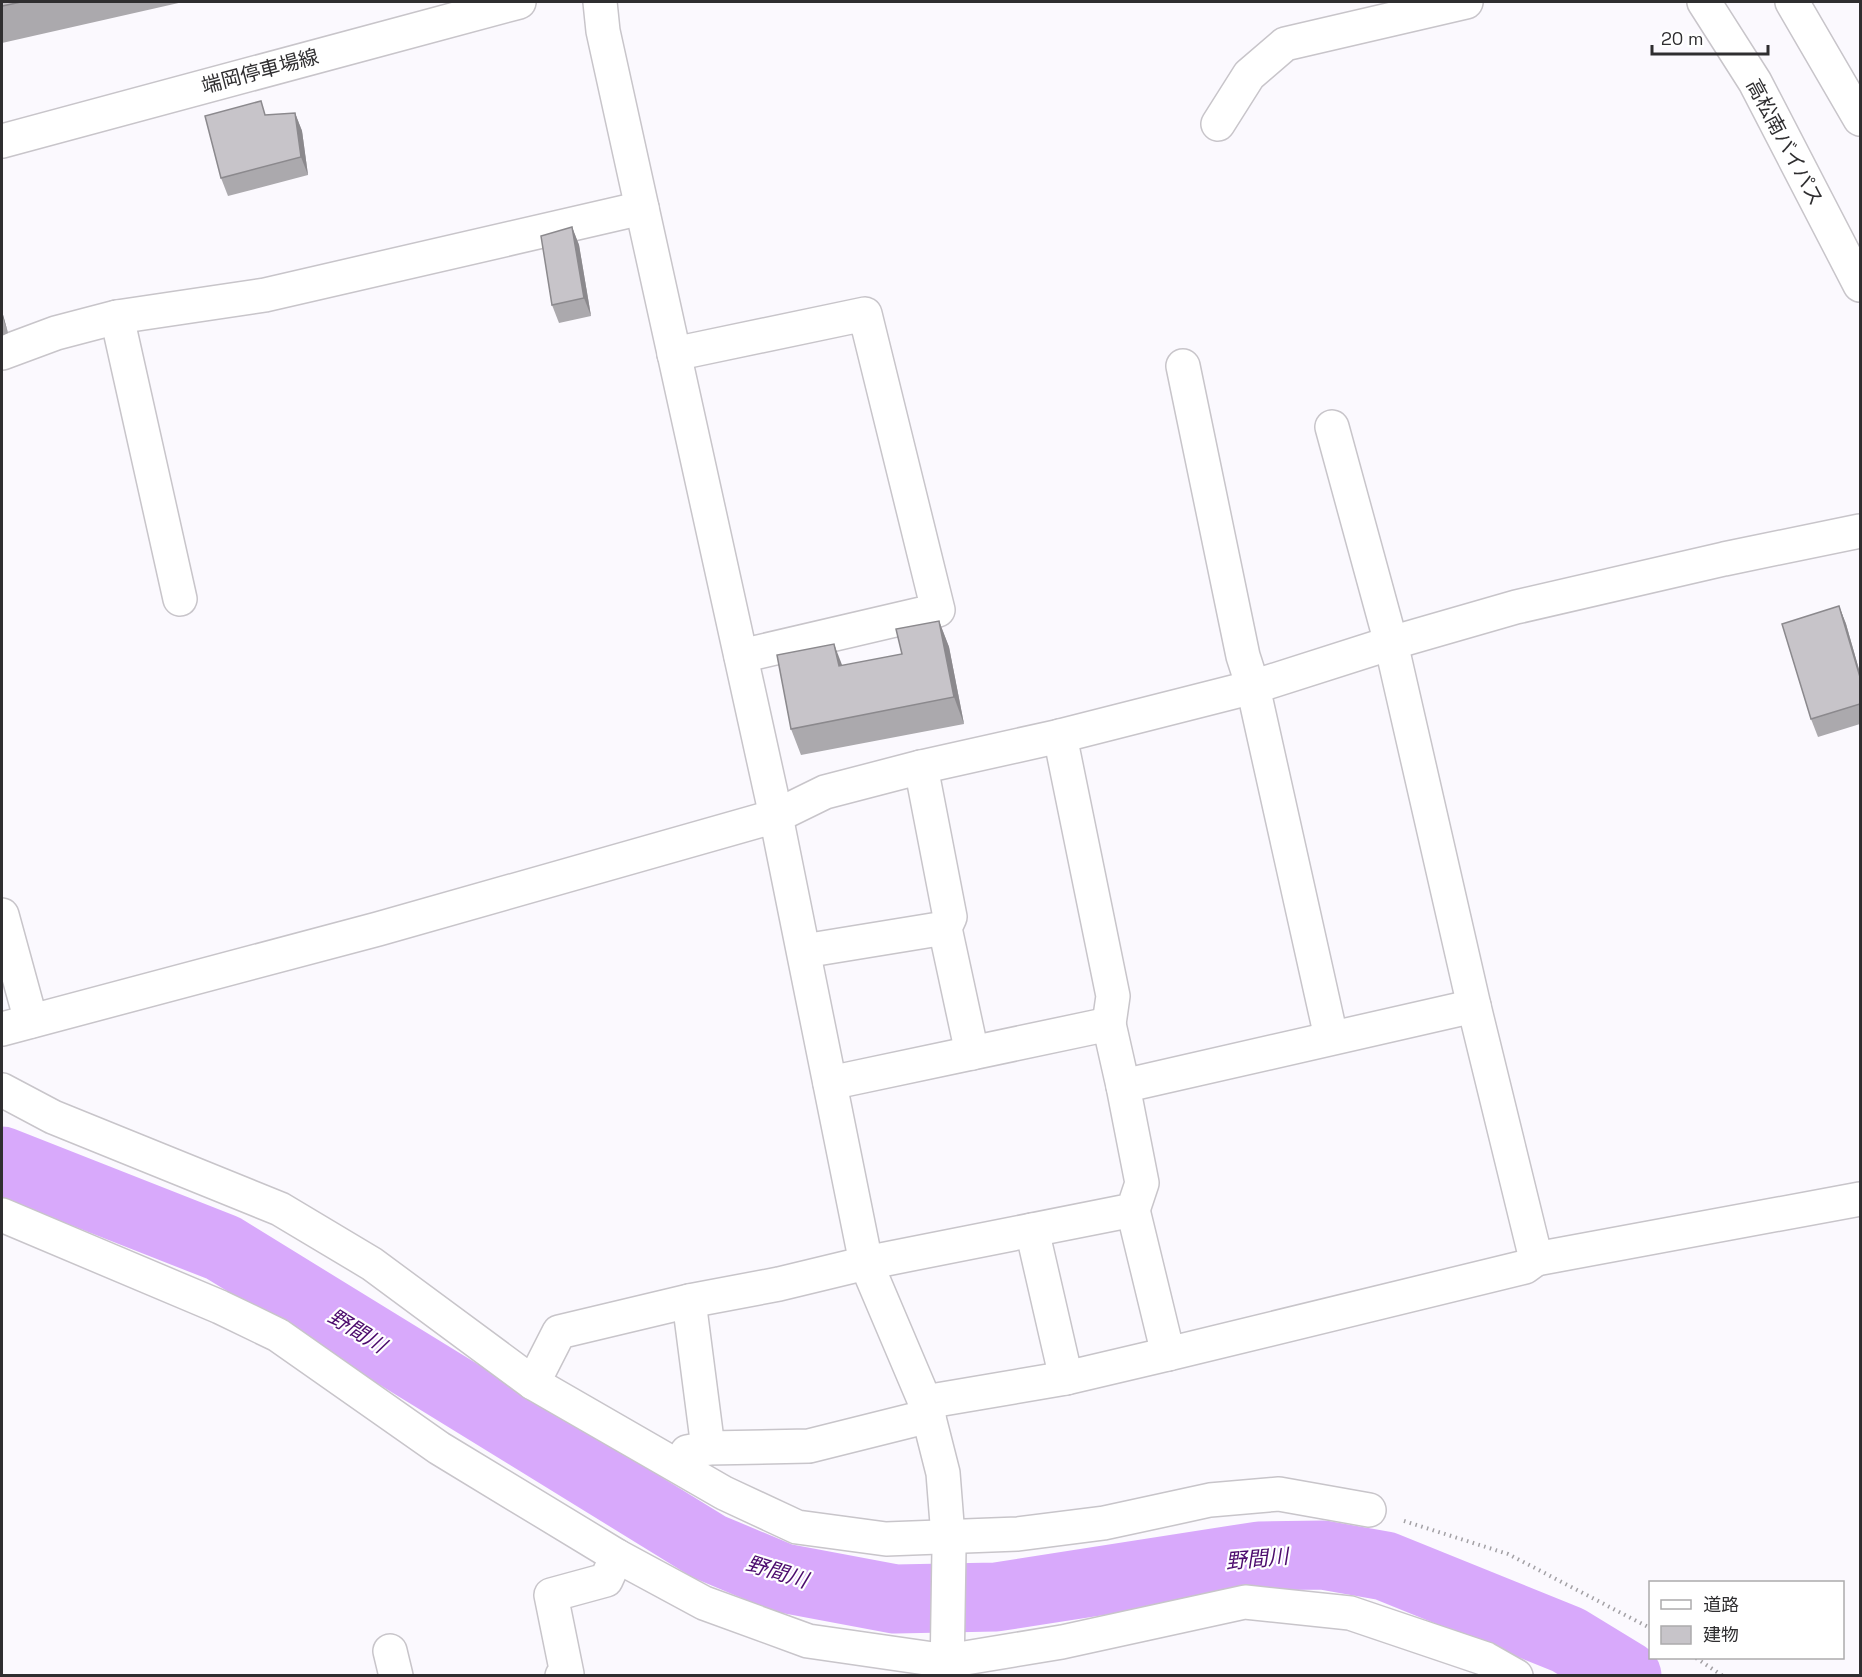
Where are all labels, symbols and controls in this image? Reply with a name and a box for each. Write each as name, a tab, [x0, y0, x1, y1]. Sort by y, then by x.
scale bar	[1652, 18, 1768, 56]
text: 20 m	[1661, 27, 1704, 50]
street label: 端岡停車場線	[199, 43, 321, 99]
street label: 高松南バイパス	[1741, 74, 1829, 210]
water label: 野間川	[323, 1302, 393, 1360]
water label: 野間川	[1224, 1542, 1292, 1575]
water label: 野間川	[743, 1549, 813, 1594]
legend	[1649, 1581, 1844, 1659]
text: 道路	[1703, 1593, 1739, 1616]
text: 建物	[1703, 1623, 1739, 1646]

